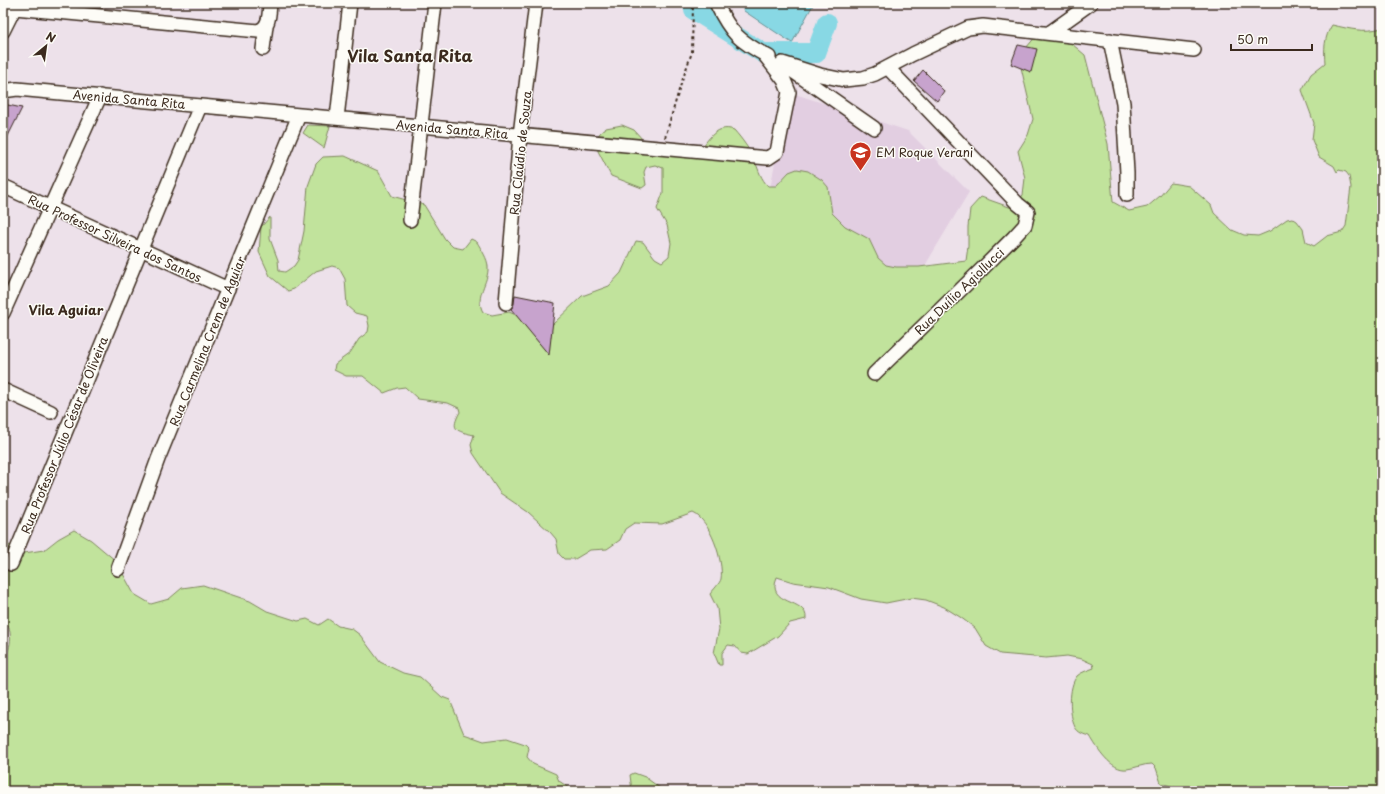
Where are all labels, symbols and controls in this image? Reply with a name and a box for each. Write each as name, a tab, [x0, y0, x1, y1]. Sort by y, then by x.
north arrow	[26, 26, 66, 66]
scale bar	[1231, 26, 1312, 52]
text: N	[43, 27, 59, 47]
text: 50 m	[1237, 30, 1268, 48]
district label: Vila Santa Rita	[347, 43, 473, 67]
street label: Avenida Santa Rita	[72, 85, 186, 113]
street label: Rua Claúdio de Souza	[505, 89, 536, 216]
street label: Avenida Santa Rita	[395, 115, 509, 143]
school or university icon: EM Roque Verani	[848, 139, 874, 172]
place label: EM Roque Verani	[876, 143, 973, 161]
street label: Rua Professor Silveira dos Santos	[25, 190, 205, 286]
street label: Rua Duílio Agiollucci	[910, 243, 1008, 339]
street label: Rua Carmelina Crem de Aguiar	[165, 253, 250, 429]
district label: Vila Aguiar	[29, 300, 104, 319]
street label: Rua Professor Júlio César de Oliveira	[16, 333, 112, 536]

